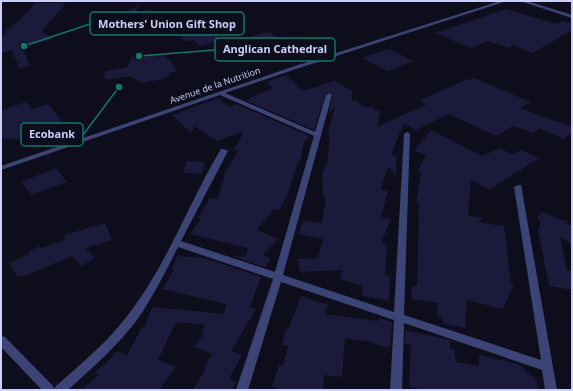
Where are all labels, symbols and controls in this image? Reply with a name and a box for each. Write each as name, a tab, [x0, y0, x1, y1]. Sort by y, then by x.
callout: Mothers' Union Gift Shop	[90, 12, 244, 35]
text: Mothers' Union Gift Shop	[98, 16, 236, 31]
callout: Anglican Cathedral	[215, 38, 335, 61]
text: Anglican Cathedral	[223, 41, 327, 56]
street label: Avenue de la Nutrition	[168, 63, 262, 107]
callout: Ecobank	[21, 123, 83, 146]
text: Ecobank	[29, 126, 75, 141]

